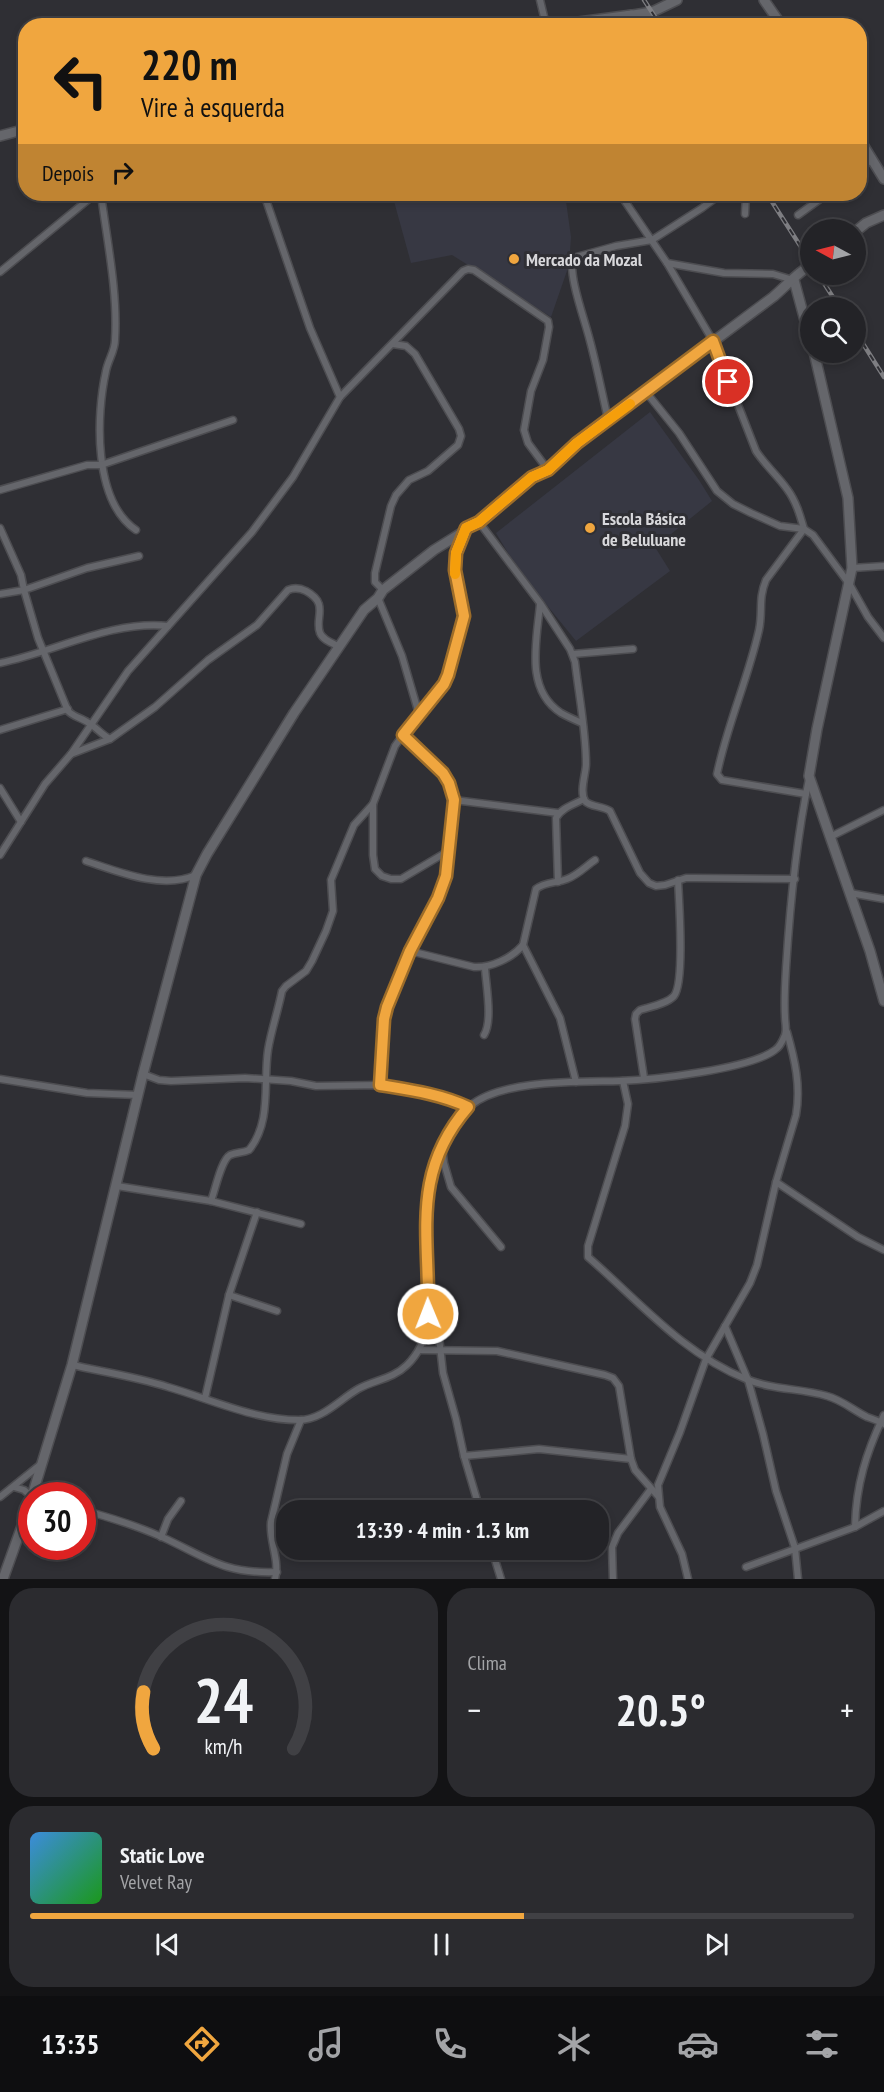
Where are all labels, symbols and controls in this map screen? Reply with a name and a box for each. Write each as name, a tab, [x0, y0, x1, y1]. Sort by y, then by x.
text: 220 m	[141, 37, 238, 92]
icon: left	[42, 42, 120, 120]
text: Vire à esquerda	[141, 90, 285, 124]
icon: right	[106, 156, 139, 189]
text: Depois	[42, 159, 94, 187]
north arrow	[800, 219, 866, 285]
map controls	[800, 219, 866, 363]
place label: Mercado da Mozal	[526, 248, 643, 271]
marker: Mercado da Mozal	[507, 252, 521, 266]
button: search	[800, 297, 866, 363]
pin	[702, 356, 753, 407]
icon: arrive	[711, 365, 744, 398]
place label: Escola Básica de Beluluane	[602, 507, 686, 551]
marker: Escola Básica de Beluluane	[583, 521, 597, 535]
position arrow	[396, 1282, 460, 1346]
speed limit sign: 30	[18, 1482, 96, 1560]
text: 13:39 · 4 min · 1.3 km	[356, 1516, 529, 1544]
text: Clima	[468, 1650, 507, 1676]
text: 24	[193, 1659, 253, 1740]
text: 20.5°	[616, 1680, 706, 1738]
text: −	[468, 1688, 481, 1731]
text: +	[840, 1688, 854, 1731]
text: km/h	[204, 1733, 242, 1761]
text: Static Love	[120, 1841, 205, 1869]
text: Velvet Ray	[120, 1869, 192, 1895]
icon: previous	[151, 1928, 184, 1961]
icon: pause	[425, 1928, 458, 1961]
icon: next	[700, 1928, 733, 1961]
icon: directions	[181, 2023, 223, 2065]
icon: music	[305, 2023, 347, 2065]
icon: phone	[429, 2023, 471, 2065]
icon: climate	[553, 2023, 595, 2065]
icon: car	[677, 2023, 719, 2065]
icon: filters	[801, 2023, 843, 2065]
text: 13:35	[41, 2027, 99, 2061]

